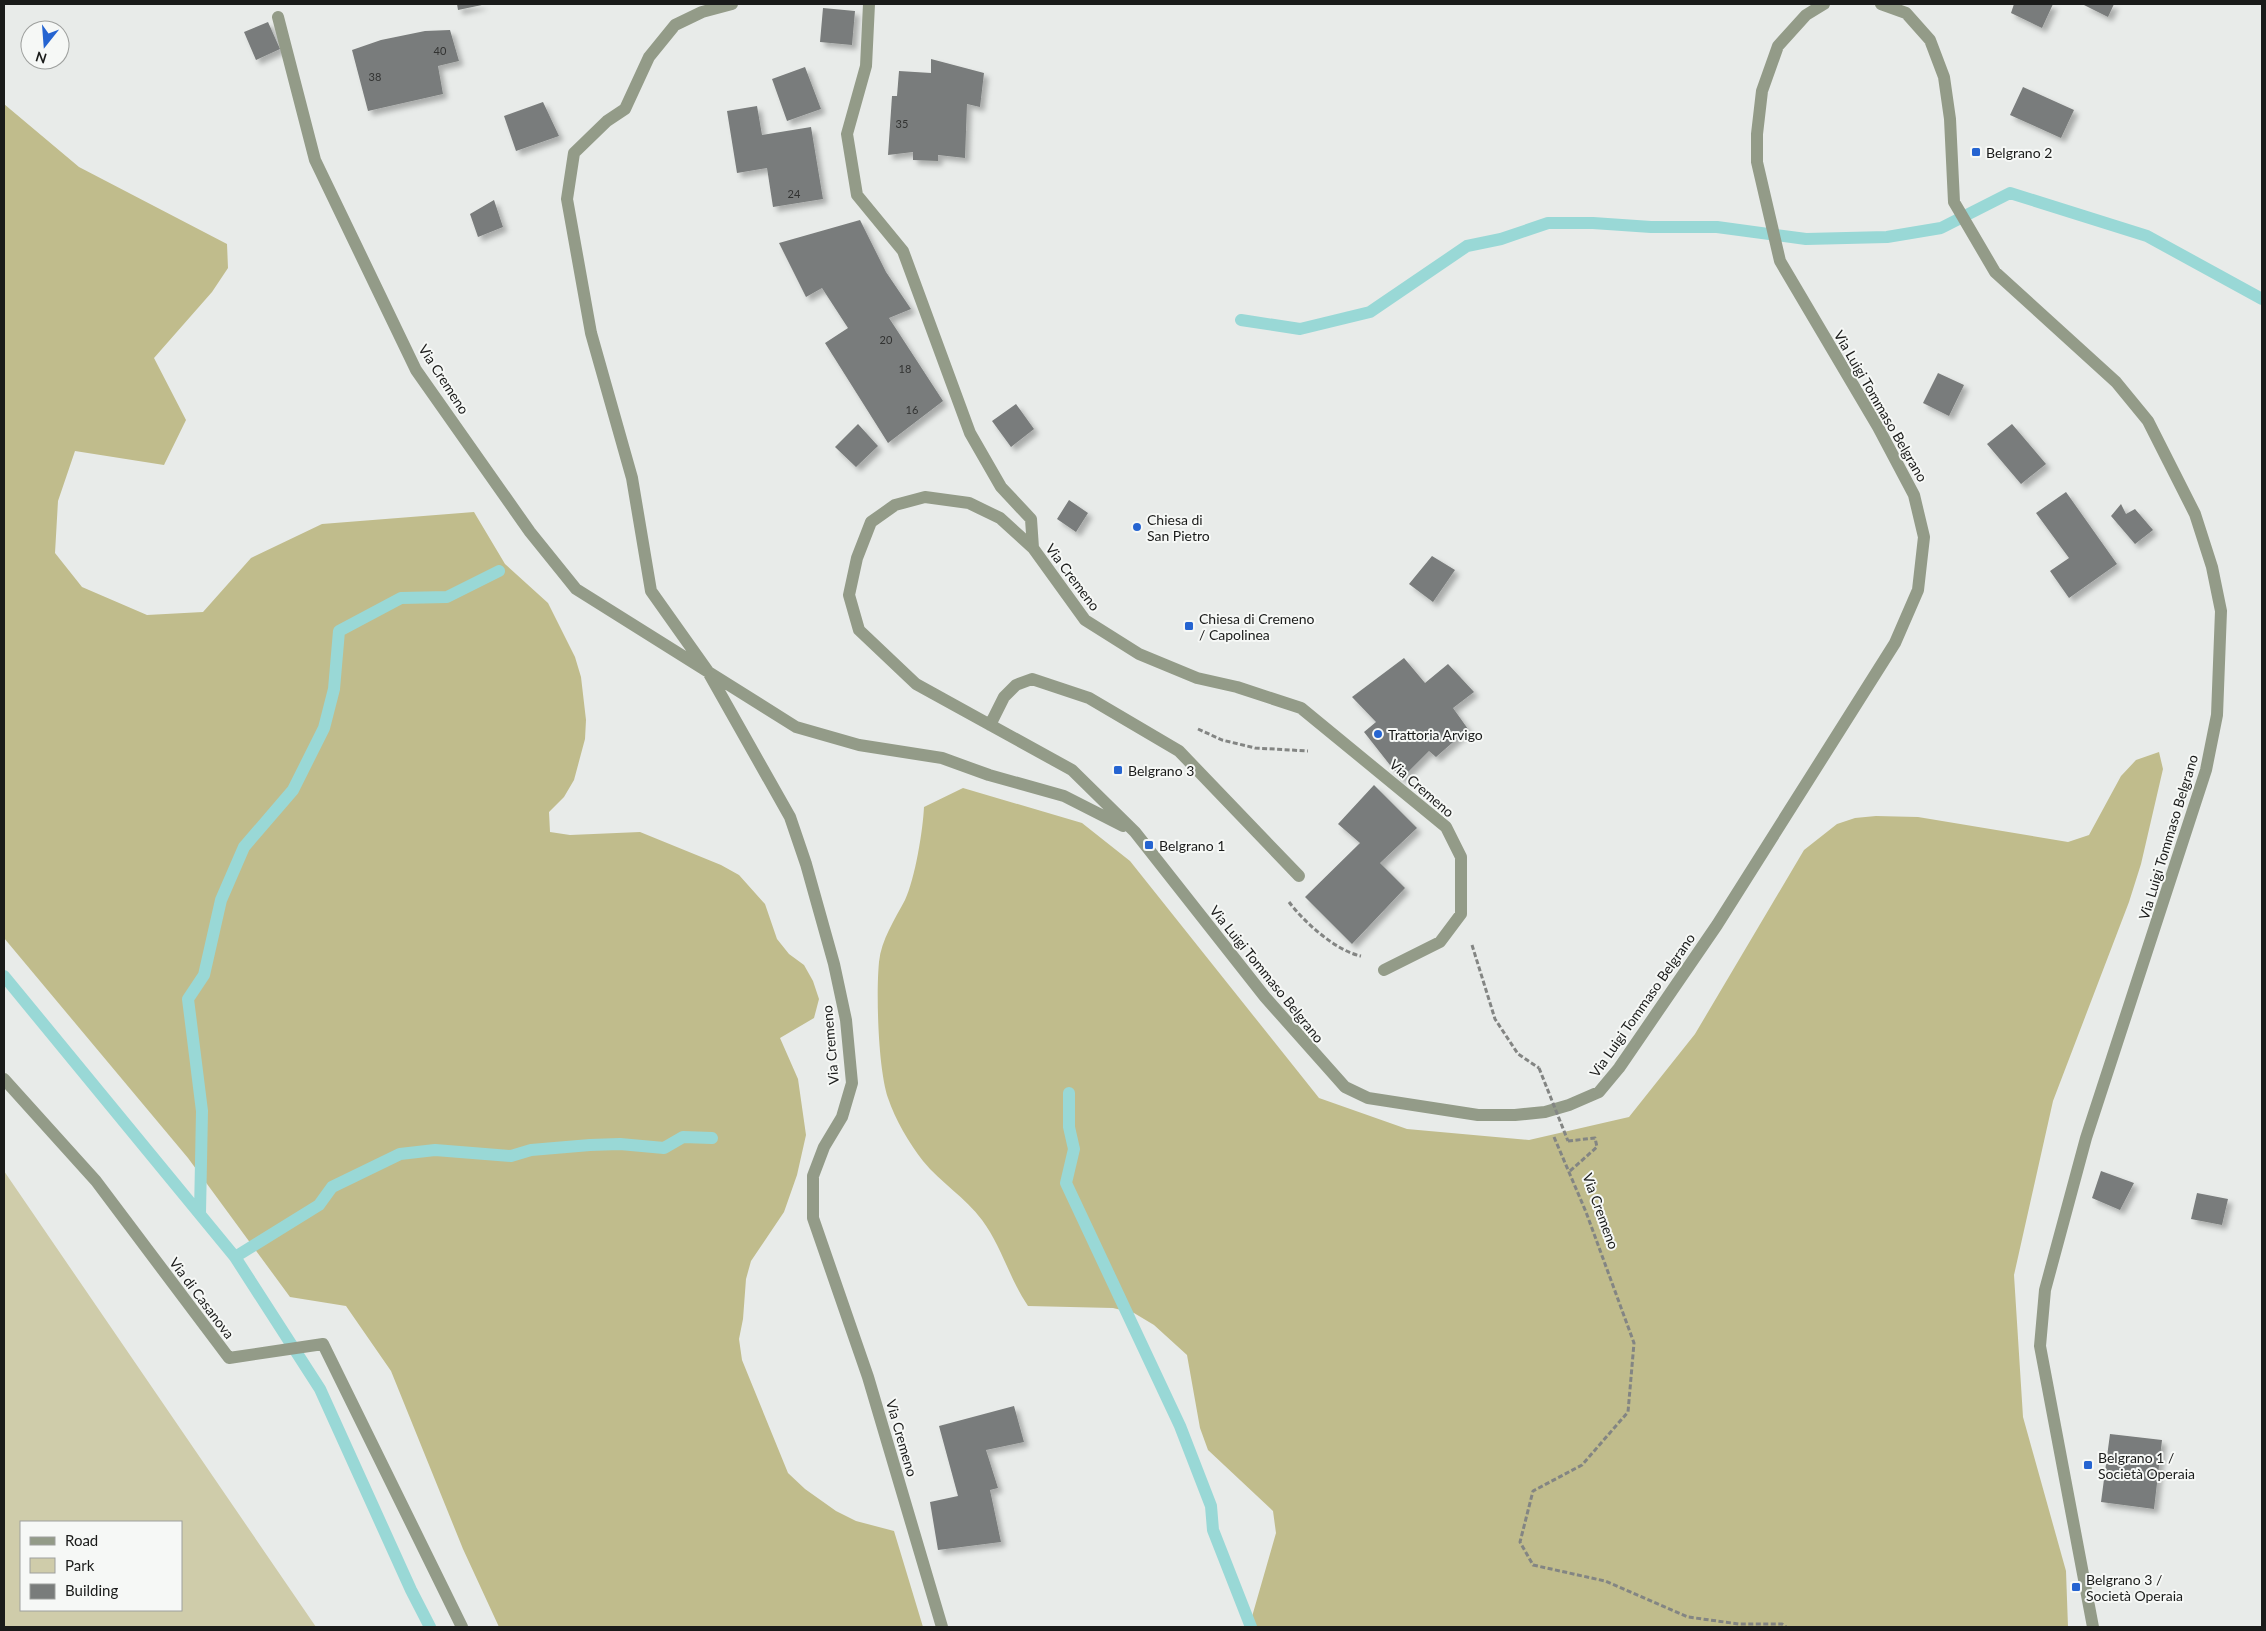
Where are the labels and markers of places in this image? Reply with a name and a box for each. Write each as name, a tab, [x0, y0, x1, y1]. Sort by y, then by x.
place label: Belgrano 2	[1986, 144, 2052, 161]
marker: Belgrano 2	[1970, 146, 1982, 158]
place label: Chiesa di San Pietro	[1147, 511, 1210, 544]
marker: Chiesa di San Pietro	[1131, 521, 1143, 533]
place label: Chiesa di Cremeno / Capolinea	[1199, 610, 1315, 643]
marker: Chiesa di Cremeno / Capolinea	[1183, 620, 1195, 632]
place label: Trattoria Arvigo	[1388, 726, 1483, 743]
marker: Trattoria Arvigo	[1372, 728, 1384, 740]
place label: Belgrano 3	[1128, 762, 1194, 779]
marker: Belgrano 3	[1112, 764, 1124, 776]
place label: Belgrano 1	[1159, 837, 1225, 854]
marker: Belgrano 1	[1143, 839, 1155, 851]
place label: Belgrano 1 / Società Operaia	[2098, 1449, 2195, 1482]
marker: Belgrano 1 / Società Operaia	[2082, 1459, 2094, 1471]
place label: Belgrano 3 / Società Operaia	[2086, 1571, 2183, 1604]
marker: Belgrano 3 / Società Operaia	[2070, 1581, 2082, 1593]

